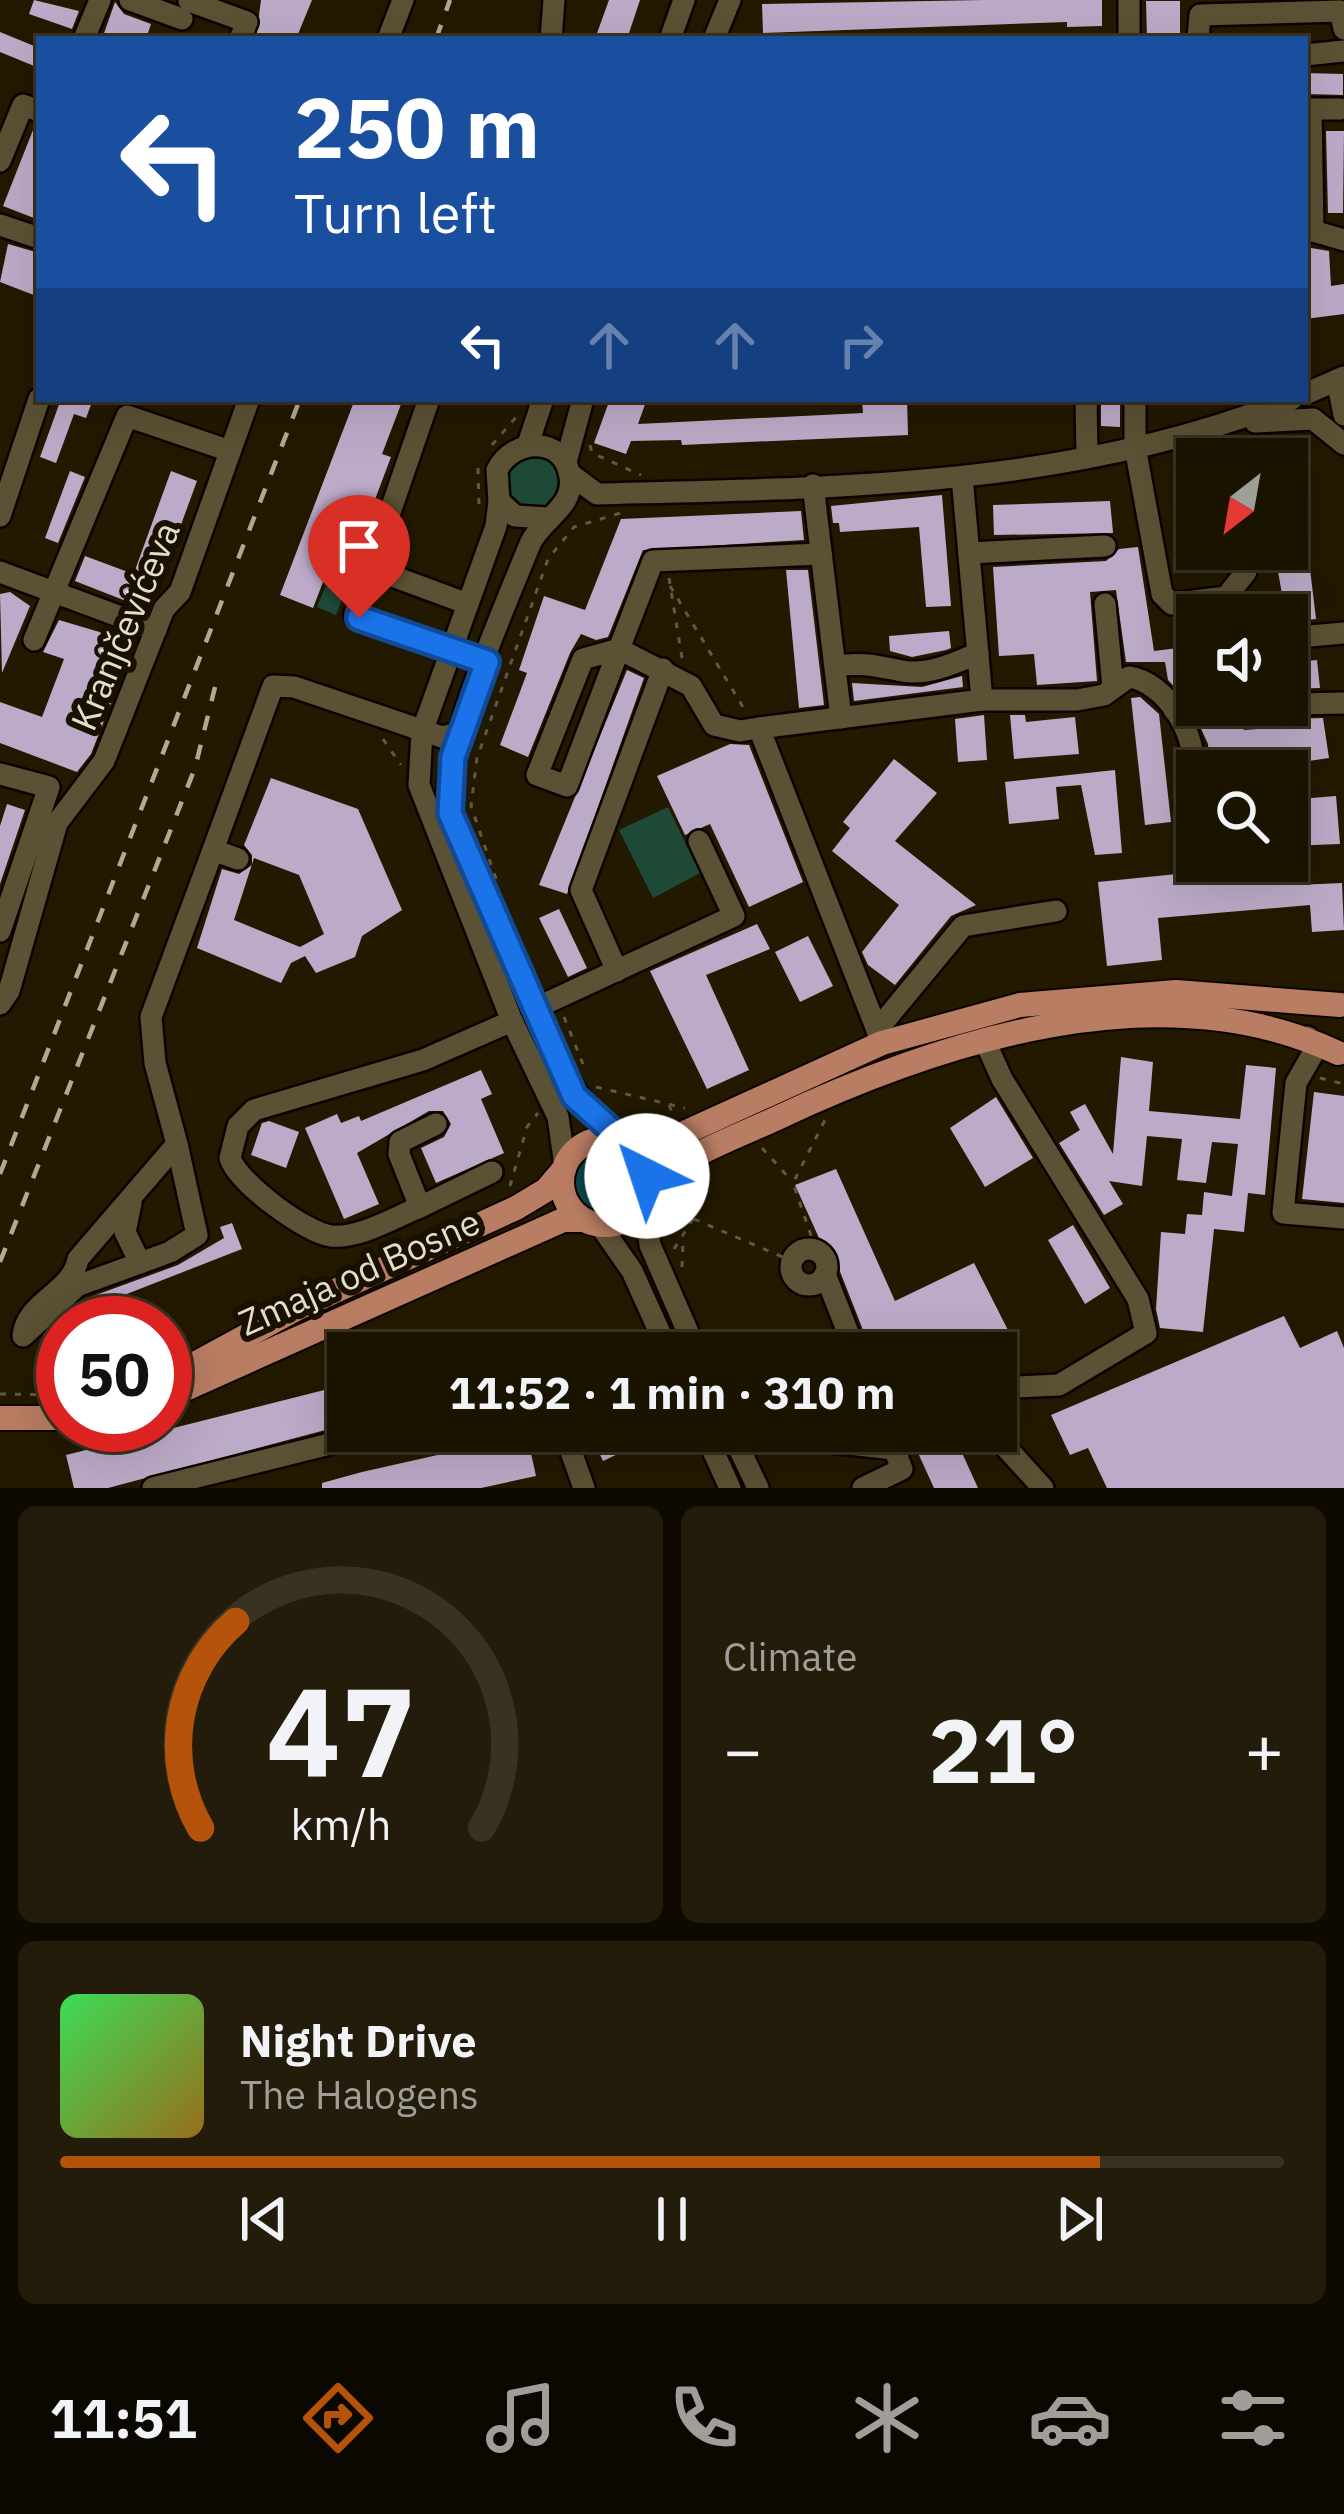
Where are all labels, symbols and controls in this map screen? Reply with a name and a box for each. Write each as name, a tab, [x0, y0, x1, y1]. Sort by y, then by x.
text: 250 m	[294, 72, 540, 181]
icon: left	[96, 84, 252, 240]
text: Turn left	[294, 178, 497, 248]
icon: left	[450, 312, 516, 378]
icon: ahead	[576, 312, 642, 378]
icon: ahead	[702, 312, 768, 378]
icon: right	[828, 312, 894, 378]
north arrow	[1176, 438, 1308, 570]
map controls	[1176, 438, 1308, 882]
pin	[308, 495, 410, 618]
icon: arrive	[326, 513, 392, 579]
street label: Kranjčevićeva	[59, 514, 190, 737]
button: sound	[1176, 594, 1308, 726]
button: search	[1176, 750, 1308, 882]
position arrow	[584, 1113, 710, 1239]
street label: Zmaja od Bosne	[231, 1197, 487, 1346]
speed limit sign: 50	[36, 1296, 192, 1452]
text: 11:52 · 1 min · 310 m	[449, 1363, 895, 1421]
text: Climate	[723, 1631, 857, 1682]
text: 47	[266, 1649, 415, 1811]
text: 21°	[928, 1691, 1079, 1808]
text: −	[723, 1706, 763, 1792]
text: +	[1244, 1706, 1284, 1792]
text: km/h	[290, 1795, 391, 1851]
text: Night Drive	[240, 2011, 477, 2069]
text: The Halogens	[240, 2069, 479, 2120]
icon: previous	[231, 2186, 297, 2252]
icon: pause	[639, 2186, 705, 2252]
icon: next	[1047, 2186, 1113, 2252]
icon: directions	[296, 2376, 380, 2460]
icon: music	[479, 2376, 563, 2460]
icon: phone	[662, 2376, 746, 2460]
icon: climate	[845, 2376, 929, 2460]
icon: car	[1028, 2376, 1112, 2460]
icon: filters	[1211, 2376, 1295, 2460]
text: 11:51	[49, 2383, 197, 2453]

